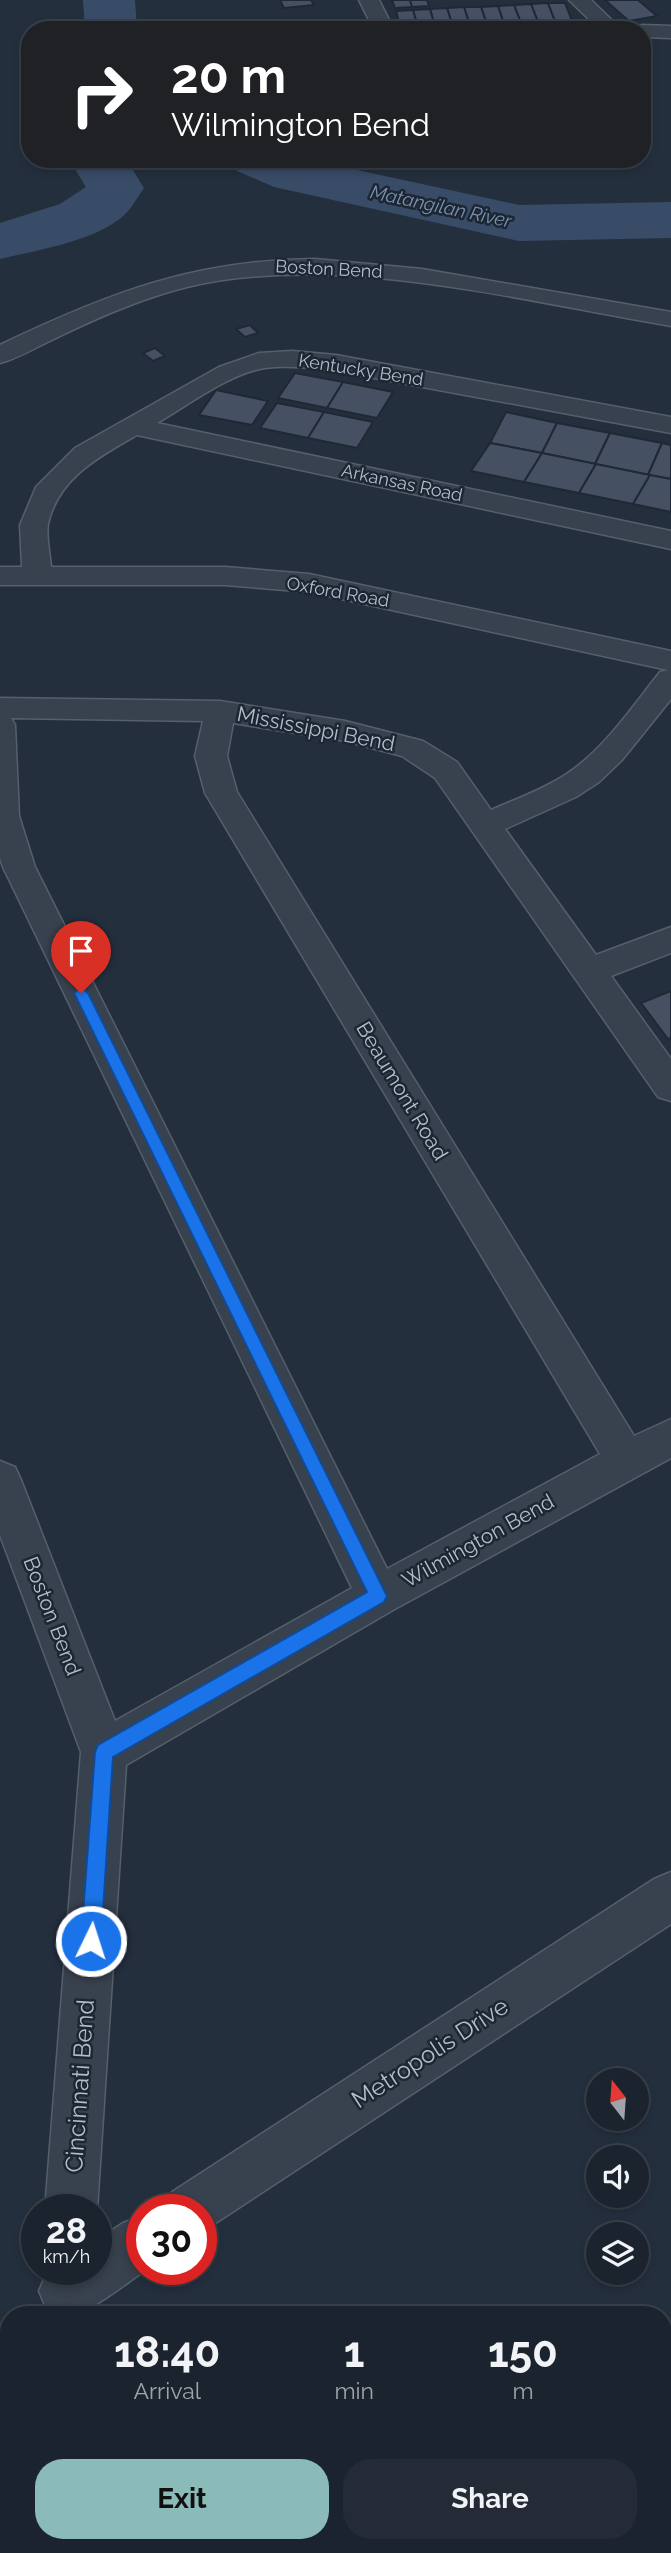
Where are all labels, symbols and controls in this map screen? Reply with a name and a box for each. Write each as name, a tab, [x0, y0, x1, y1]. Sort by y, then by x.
text: 20 m	[171, 47, 286, 104]
icon: right	[56, 49, 147, 140]
text: Wilmington Bend	[171, 106, 430, 143]
water label: Matangilan River	[368, 180, 515, 232]
street label: Boston Bend	[275, 255, 383, 282]
street label: Kentucky Bend	[297, 349, 425, 390]
street label: Arkansas Road	[340, 459, 465, 506]
street label: Oxford Road	[285, 572, 391, 611]
street label: Mississippi Bend	[235, 701, 397, 756]
pin	[51, 921, 111, 993]
icon: arrive	[62, 932, 100, 970]
street label: Beaumont Road	[351, 1017, 454, 1164]
street label: Wilmington Bend	[397, 1488, 558, 1593]
street label: Boston Bend	[18, 1553, 87, 1679]
position arrow	[54, 1904, 128, 1978]
street label: Metropolis Drive	[346, 1991, 514, 2114]
street label: Cincinnati Bend	[59, 1998, 100, 2173]
north arrow	[586, 2068, 649, 2132]
map controls	[586, 2068, 649, 2285]
button: sound	[586, 2145, 649, 2208]
speed limit sign: 30	[126, 2194, 217, 2285]
text: 28	[46, 2210, 87, 2251]
button: layers	[586, 2222, 649, 2285]
text: km/h	[43, 2246, 90, 2267]
text: 18:40	[114, 2328, 220, 2377]
text: 1	[344, 2328, 365, 2377]
text: 150	[488, 2328, 558, 2377]
text: Arrival	[133, 2377, 201, 2404]
text: min	[334, 2377, 374, 2404]
text: m	[512, 2377, 534, 2404]
button: Exit	[35, 2459, 329, 2539]
button: Share	[343, 2459, 637, 2539]

